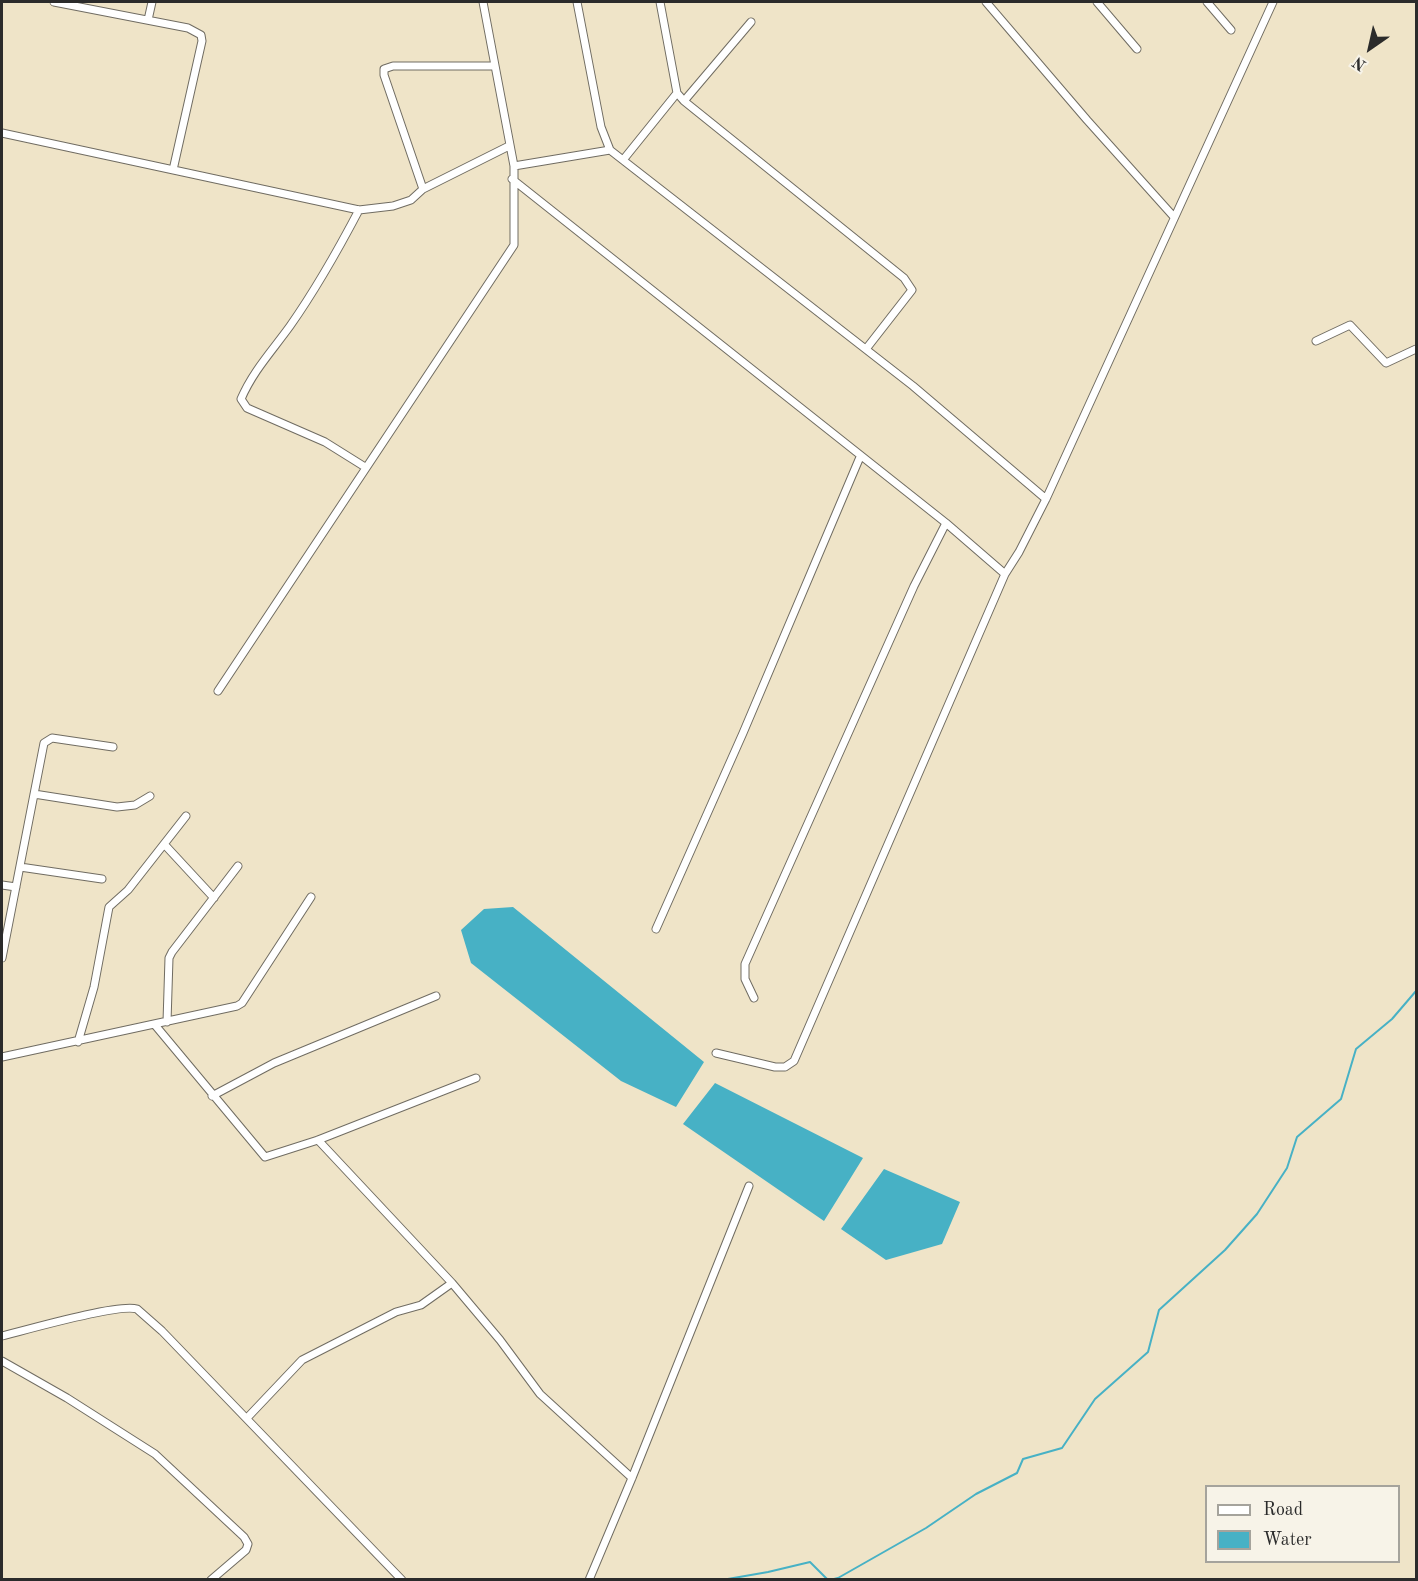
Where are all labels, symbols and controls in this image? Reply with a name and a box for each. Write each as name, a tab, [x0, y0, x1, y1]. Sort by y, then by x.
north arrow	[1340, 18, 1400, 78]
text: N	[1350, 53, 1369, 73]
legend	[1205, 1485, 1400, 1563]
text: Road	[1263, 1501, 1303, 1519]
text: Water	[1263, 1531, 1312, 1549]

